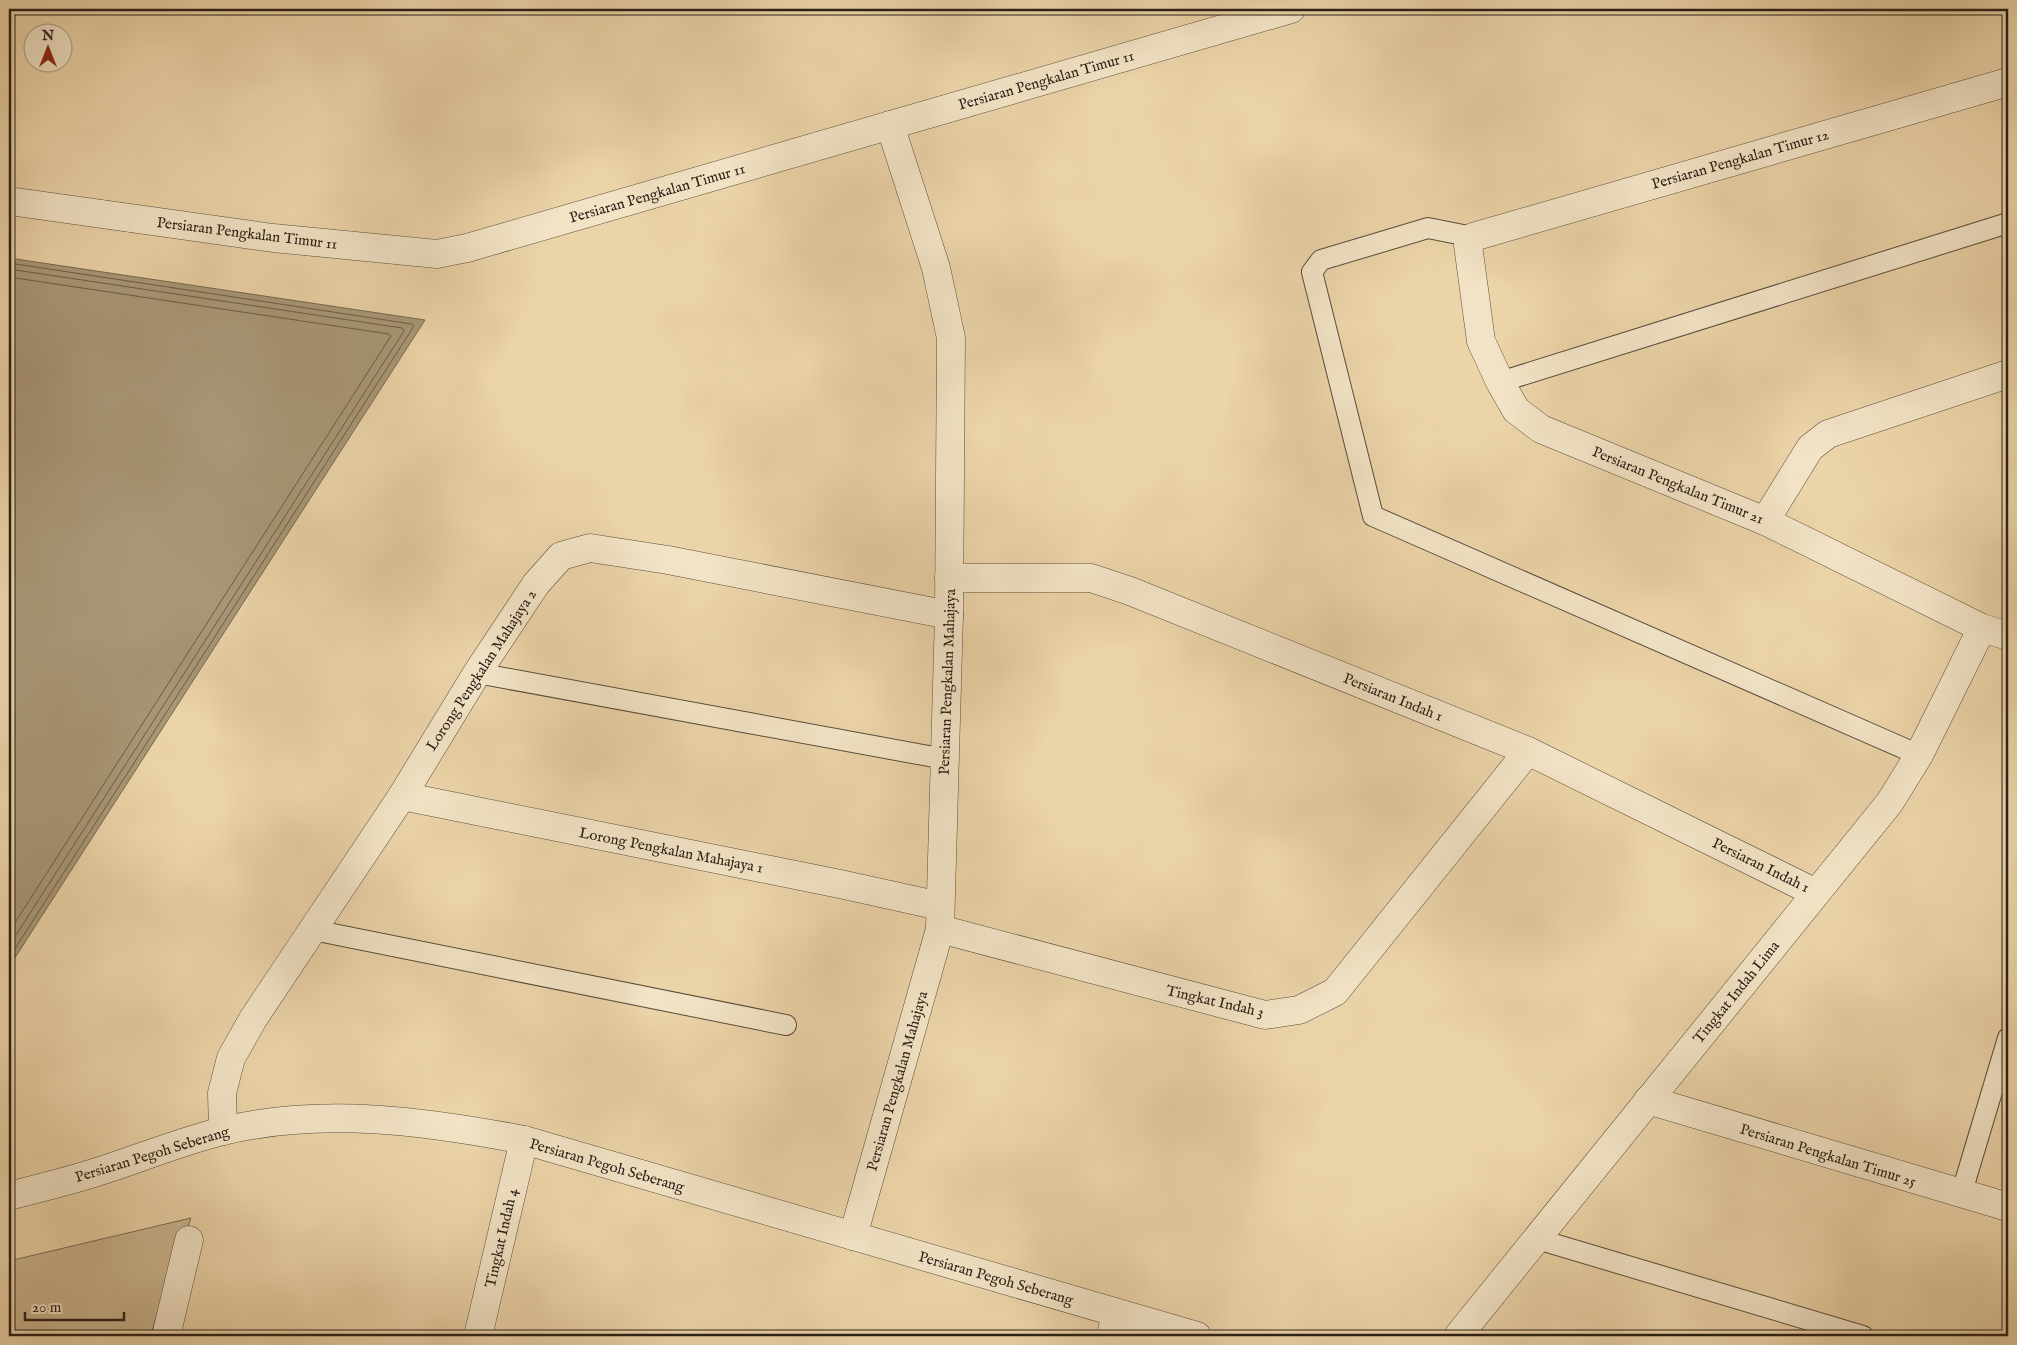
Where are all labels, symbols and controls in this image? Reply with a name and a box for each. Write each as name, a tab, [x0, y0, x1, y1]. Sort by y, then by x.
north arrow	[22, 22, 72, 72]
text: N	[41, 27, 54, 45]
street label: Persiaran Pengkalan Timur 11	[956, 46, 1136, 115]
street label: Persiaran Pengkalan Timur 12	[1649, 125, 1831, 194]
street label: Persiaran Pengkalan Timur 11	[567, 159, 747, 228]
street label: Persiaran Pengkalan Timur 11	[156, 213, 338, 254]
street label: Persiaran Pengkalan Timur 21	[1589, 442, 1766, 529]
street label: Lorong Pengkalan Mahajaya 2	[422, 586, 541, 755]
street label: Persiaran Pengkalan Mahajaya	[935, 588, 960, 776]
street label: Persiaran Indah 1	[1340, 669, 1445, 726]
street label: Lorong Pengkalan Mahajaya 1	[577, 823, 765, 878]
street label: Persiaran Indah 1	[1709, 834, 1812, 897]
street label: Tingkat Indah Lima	[1689, 937, 1784, 1048]
street label: Tingkat Indah 3	[1164, 981, 1266, 1022]
street label: Persiaran Pengkalan Mahajaya	[863, 988, 932, 1173]
street label: Persiaran Pengkalan Timur 25	[1737, 1120, 1919, 1191]
street label: Persiaran Pegoh Seberang	[73, 1122, 232, 1187]
street label: Persiaran Pegoh Seberang	[527, 1134, 687, 1197]
street label: Tingkat Indah 4	[481, 1186, 522, 1290]
street label: Persiaran Pegoh Seberang	[916, 1247, 1076, 1310]
scale bar	[25, 1290, 124, 1322]
text: 20 m	[32, 1298, 62, 1317]

